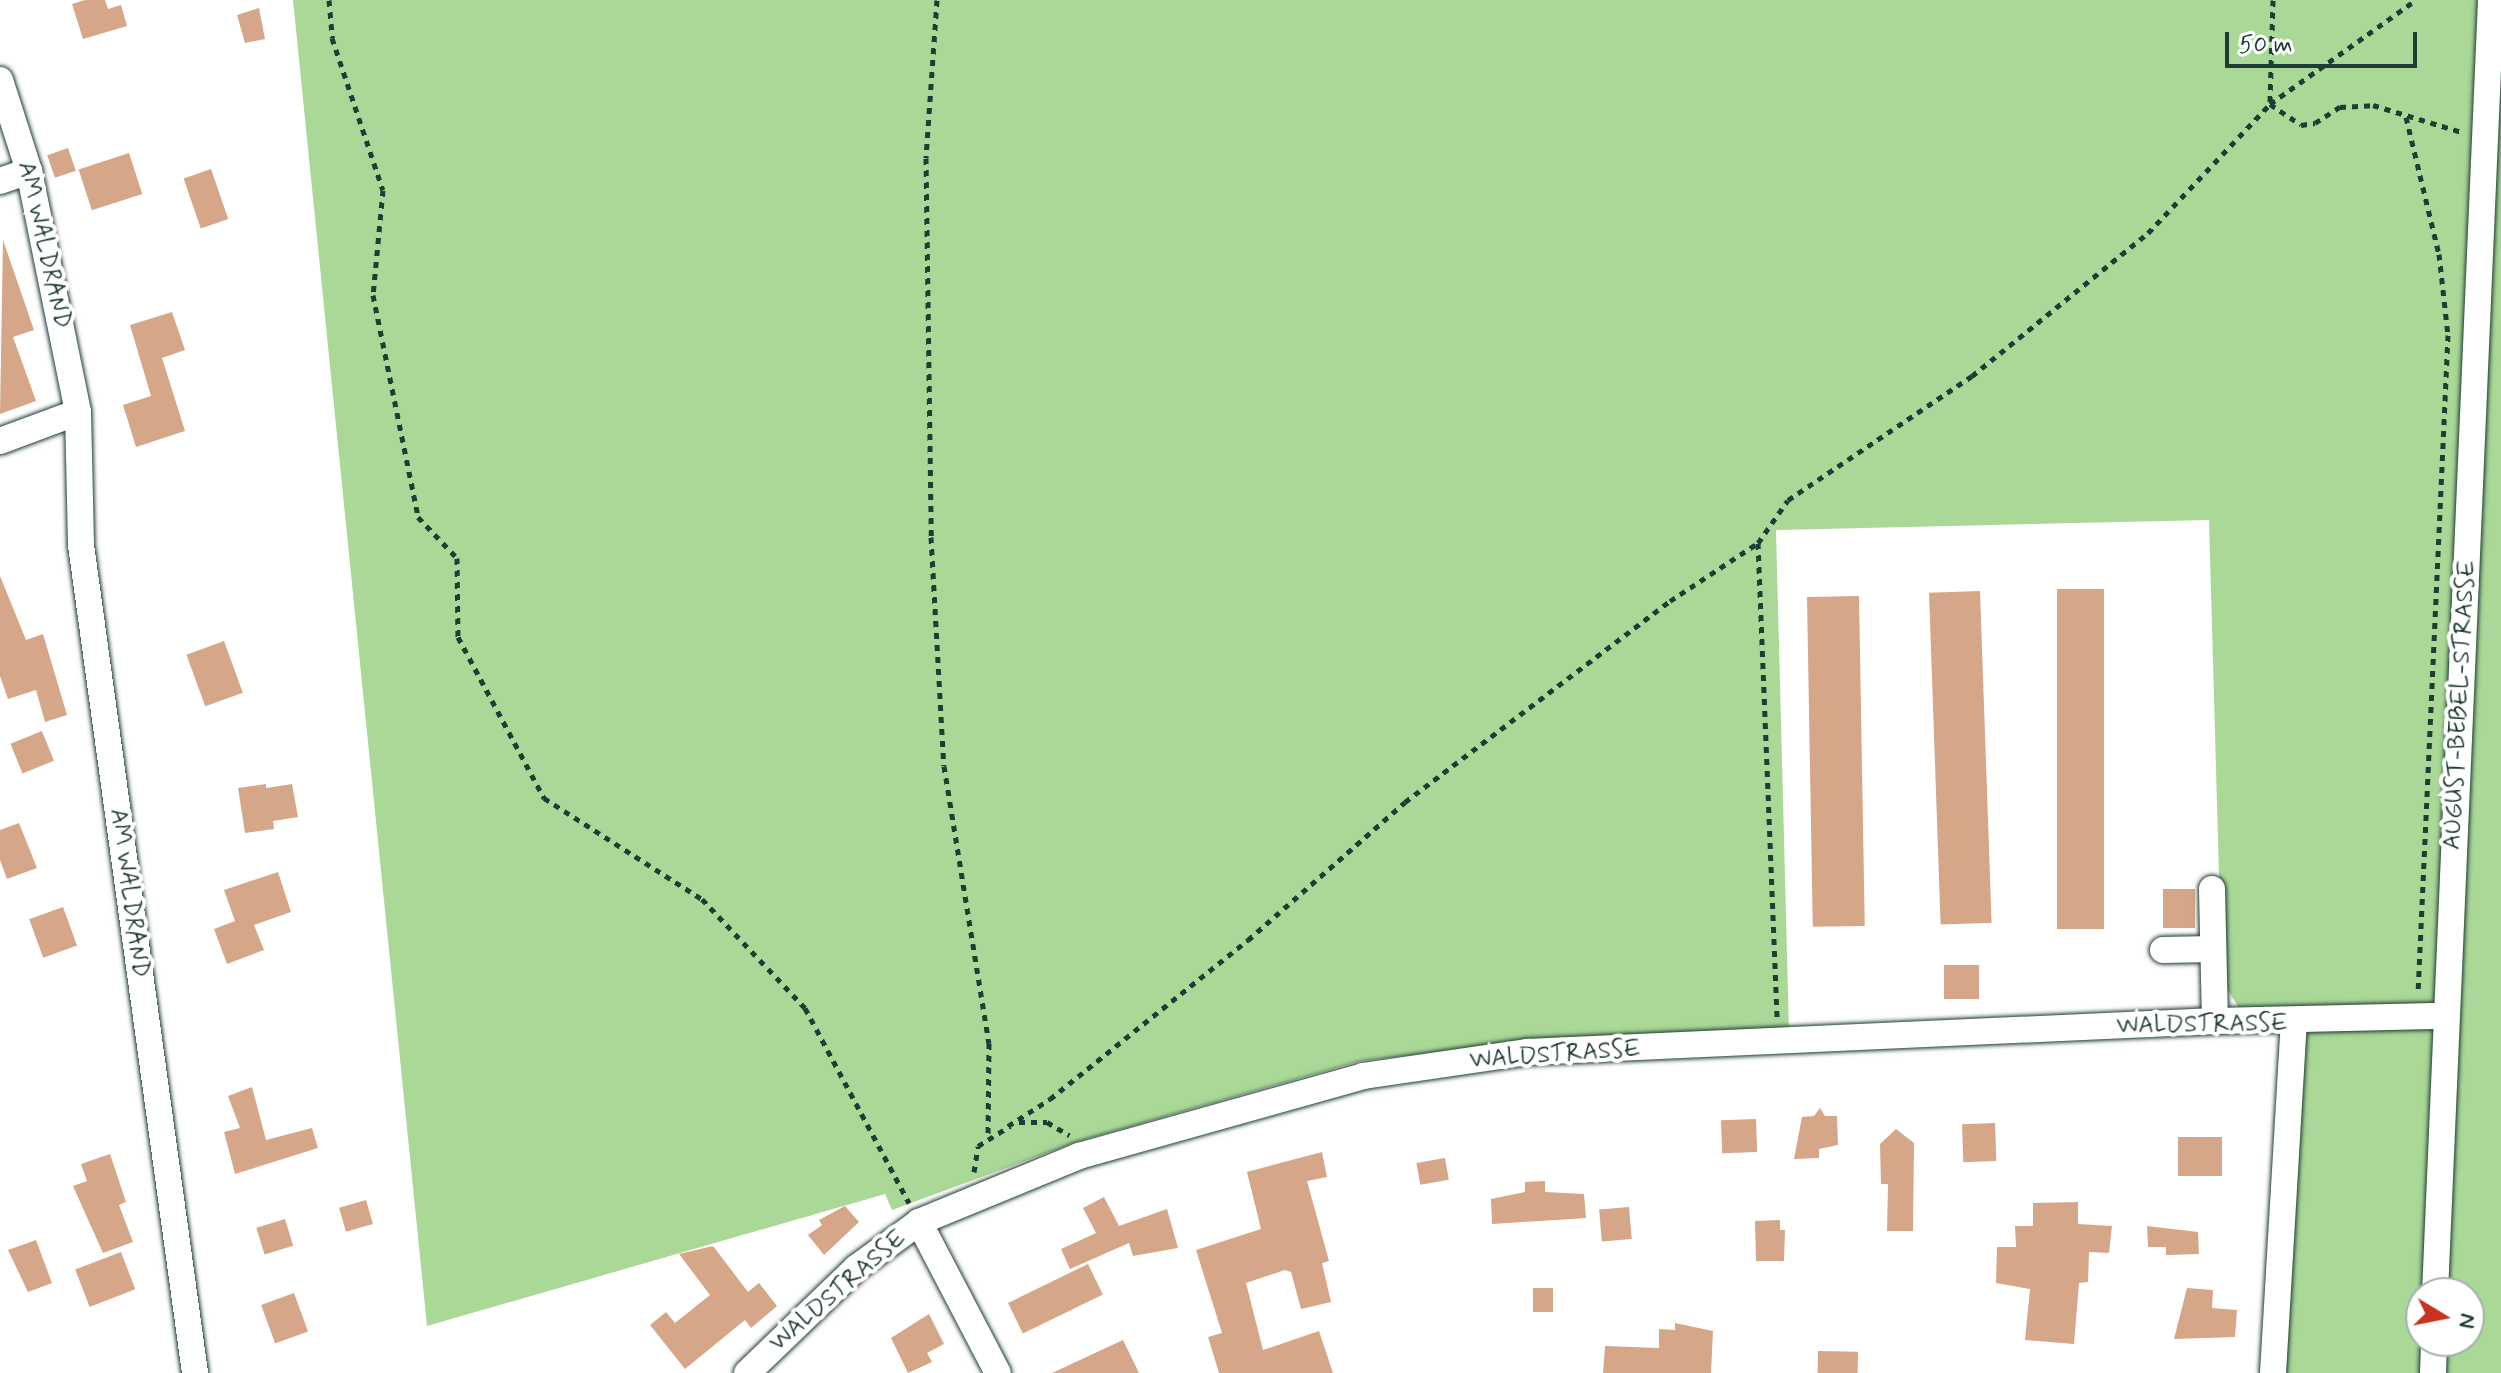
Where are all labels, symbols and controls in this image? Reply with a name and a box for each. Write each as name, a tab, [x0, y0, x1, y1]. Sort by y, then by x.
scale bar	[2229, 16, 2421, 66]
text: 50 m	[2239, 30, 2293, 61]
street label: AM WALDRAND	[10, 157, 78, 333]
street label: AUGUST-BEBEL-STRASSE	[2438, 559, 2482, 851]
street label: AM WALDRAND	[103, 805, 155, 981]
street label: WALDSTRASSE	[2116, 1009, 2288, 1041]
street label: WALDSTRASSE	[1469, 1035, 1641, 1075]
street label: WALDSTRASSE	[764, 1224, 912, 1358]
north arrow	[2405, 1277, 2485, 1357]
text: N	[2452, 1311, 2482, 1330]

